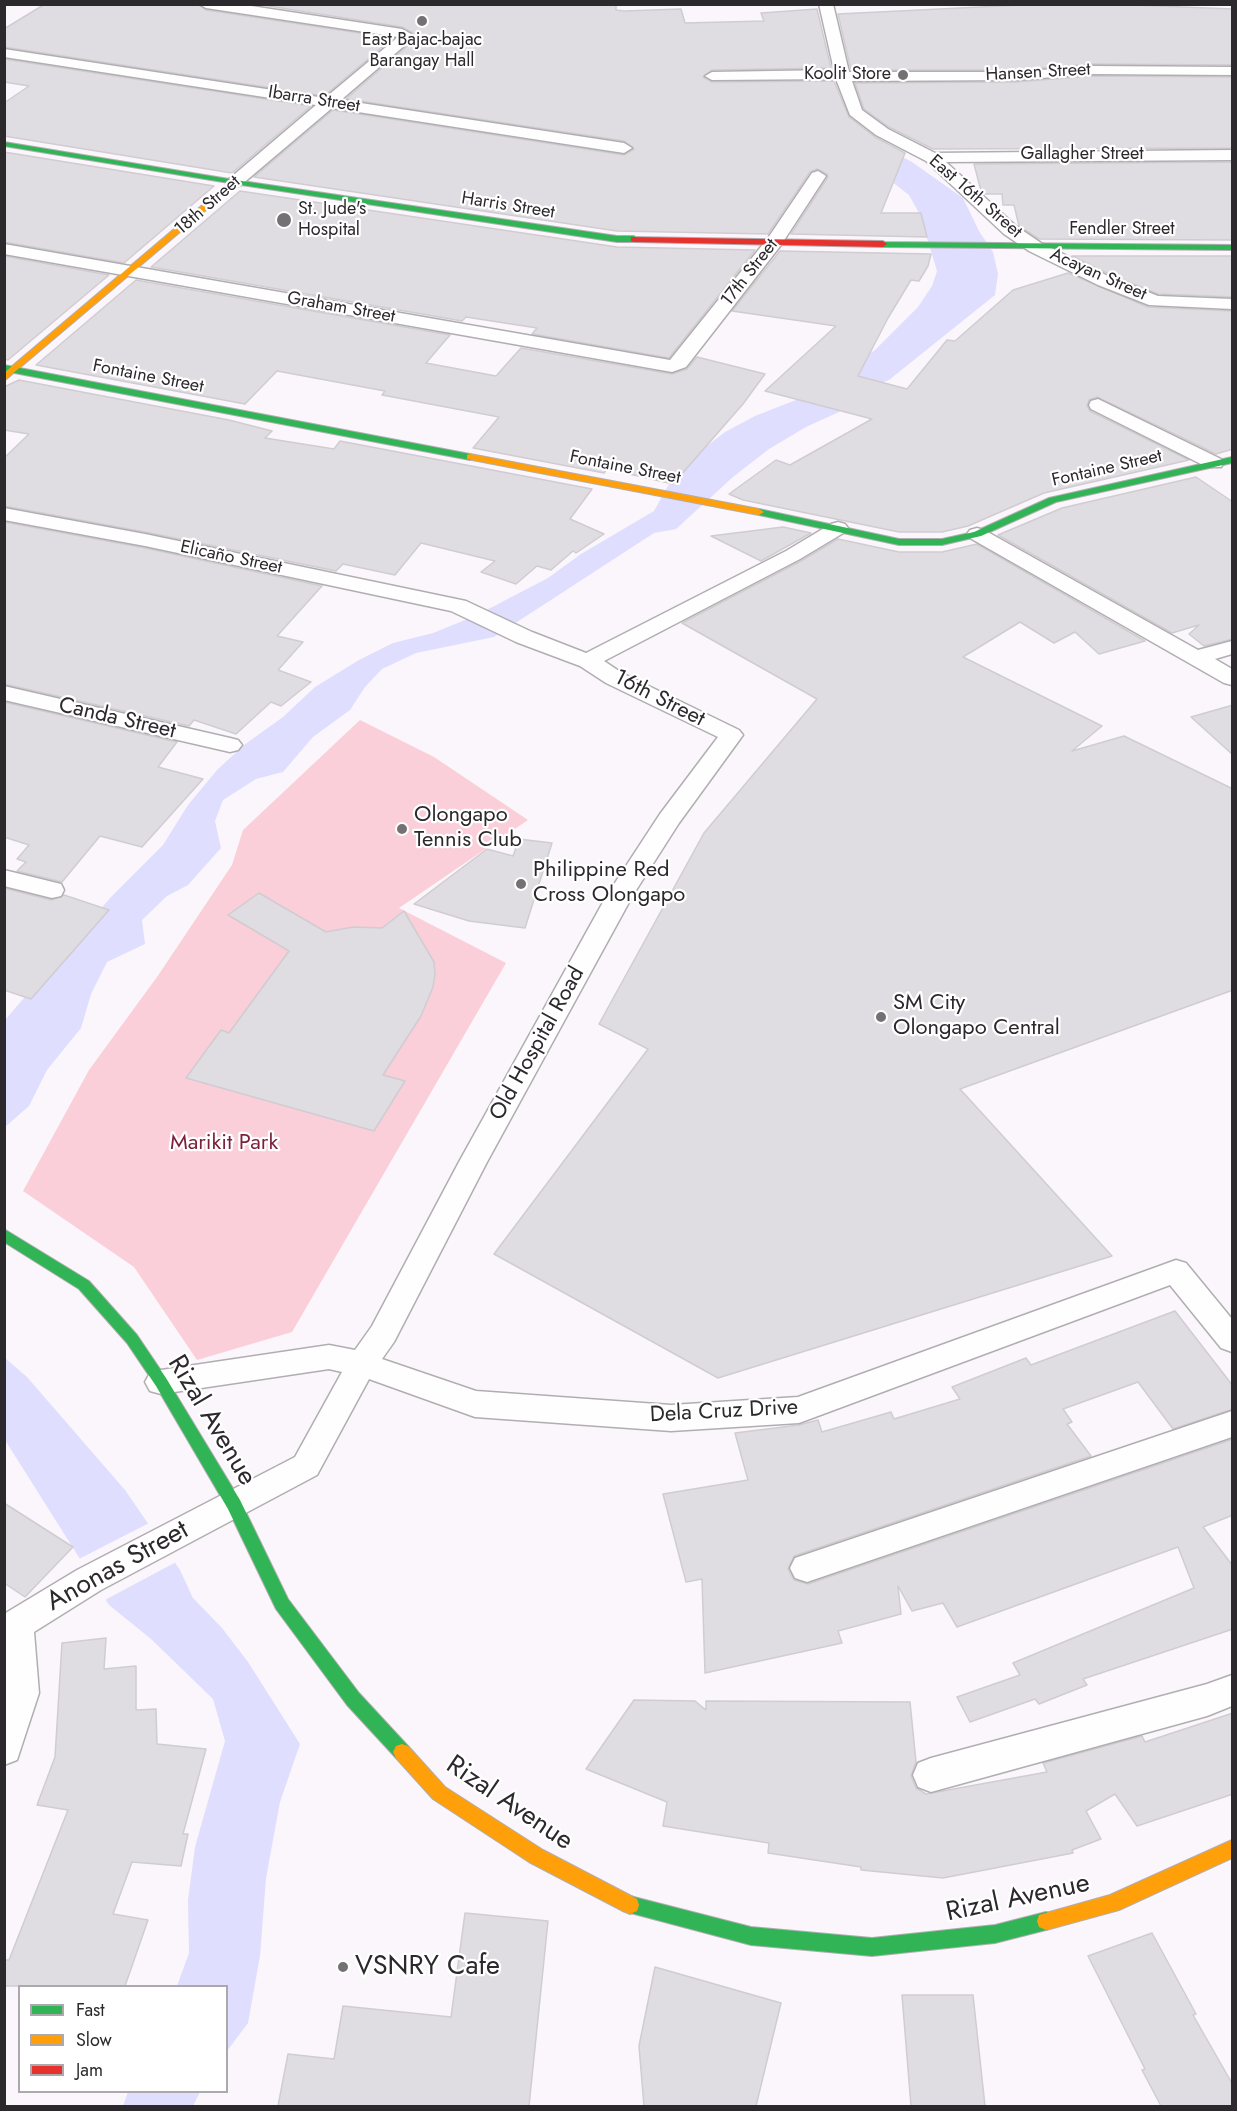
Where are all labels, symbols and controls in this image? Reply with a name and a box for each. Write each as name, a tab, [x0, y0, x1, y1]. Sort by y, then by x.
marker: East Bajac-bajac Barangay Hall	[415, 14, 429, 28]
place label: East Bajac-bajac Barangay Hall	[362, 30, 482, 72]
street label: Hansen Street	[985, 59, 1091, 87]
place label: Koolit Store	[804, 64, 891, 86]
marker: Koolit Store	[896, 68, 910, 82]
street label: Ibarra Street	[267, 82, 361, 118]
street label: Gallagher Street	[1020, 144, 1144, 166]
street label: East 16th Street	[924, 151, 1026, 243]
street label: 18th Street	[171, 172, 245, 240]
street label: Harris Street	[460, 188, 556, 224]
place label: St. Jude's Hospital	[298, 199, 366, 242]
marker: St. Jude's Hospital	[275, 211, 293, 229]
street label: Fendler Street	[1069, 219, 1175, 241]
street label: 17th Street	[717, 235, 783, 311]
street label: Acayan Street	[1046, 244, 1150, 306]
street label: Graham Street	[285, 288, 397, 328]
street label: Fontaine Street	[91, 356, 205, 398]
street label: Fontaine Street	[1050, 446, 1164, 492]
street label: Fontaine Street	[568, 447, 682, 489]
street label: Elicaño Street	[178, 537, 284, 579]
street label: 16th Street	[609, 665, 709, 733]
street label: Canda Street	[56, 693, 178, 745]
place label: Olongapo Tennis Club	[414, 803, 522, 854]
marker: Olongapo Tennis Club	[395, 822, 409, 836]
place label: Philippine Red Cross Olongapo	[533, 858, 685, 909]
marker: Philippine Red Cross Olongapo	[514, 877, 528, 891]
street label: Old Hospital Road	[485, 963, 591, 1125]
place label: SM City Olongapo Central	[893, 991, 1060, 1042]
marker: SM City Olongapo Central	[874, 1010, 888, 1024]
park label: Marikit Park	[170, 1131, 278, 1157]
street label: Rizal Avenue	[160, 1350, 262, 1492]
street label: Dela Cruz Drive	[649, 1395, 799, 1429]
street label: Anonas Street	[41, 1515, 195, 1619]
street label: Rizal Avenue	[439, 1750, 579, 1858]
street label: Rizal Avenue	[943, 1868, 1093, 1930]
place label: VSNRY Cafe	[355, 1951, 500, 1983]
marker: VSNRY Cafe	[336, 1960, 350, 1974]
legend	[18, 1985, 228, 2093]
text: Fast	[76, 1997, 105, 2023]
text: Slow	[76, 2027, 112, 2053]
text: Jam	[76, 2057, 103, 2083]

